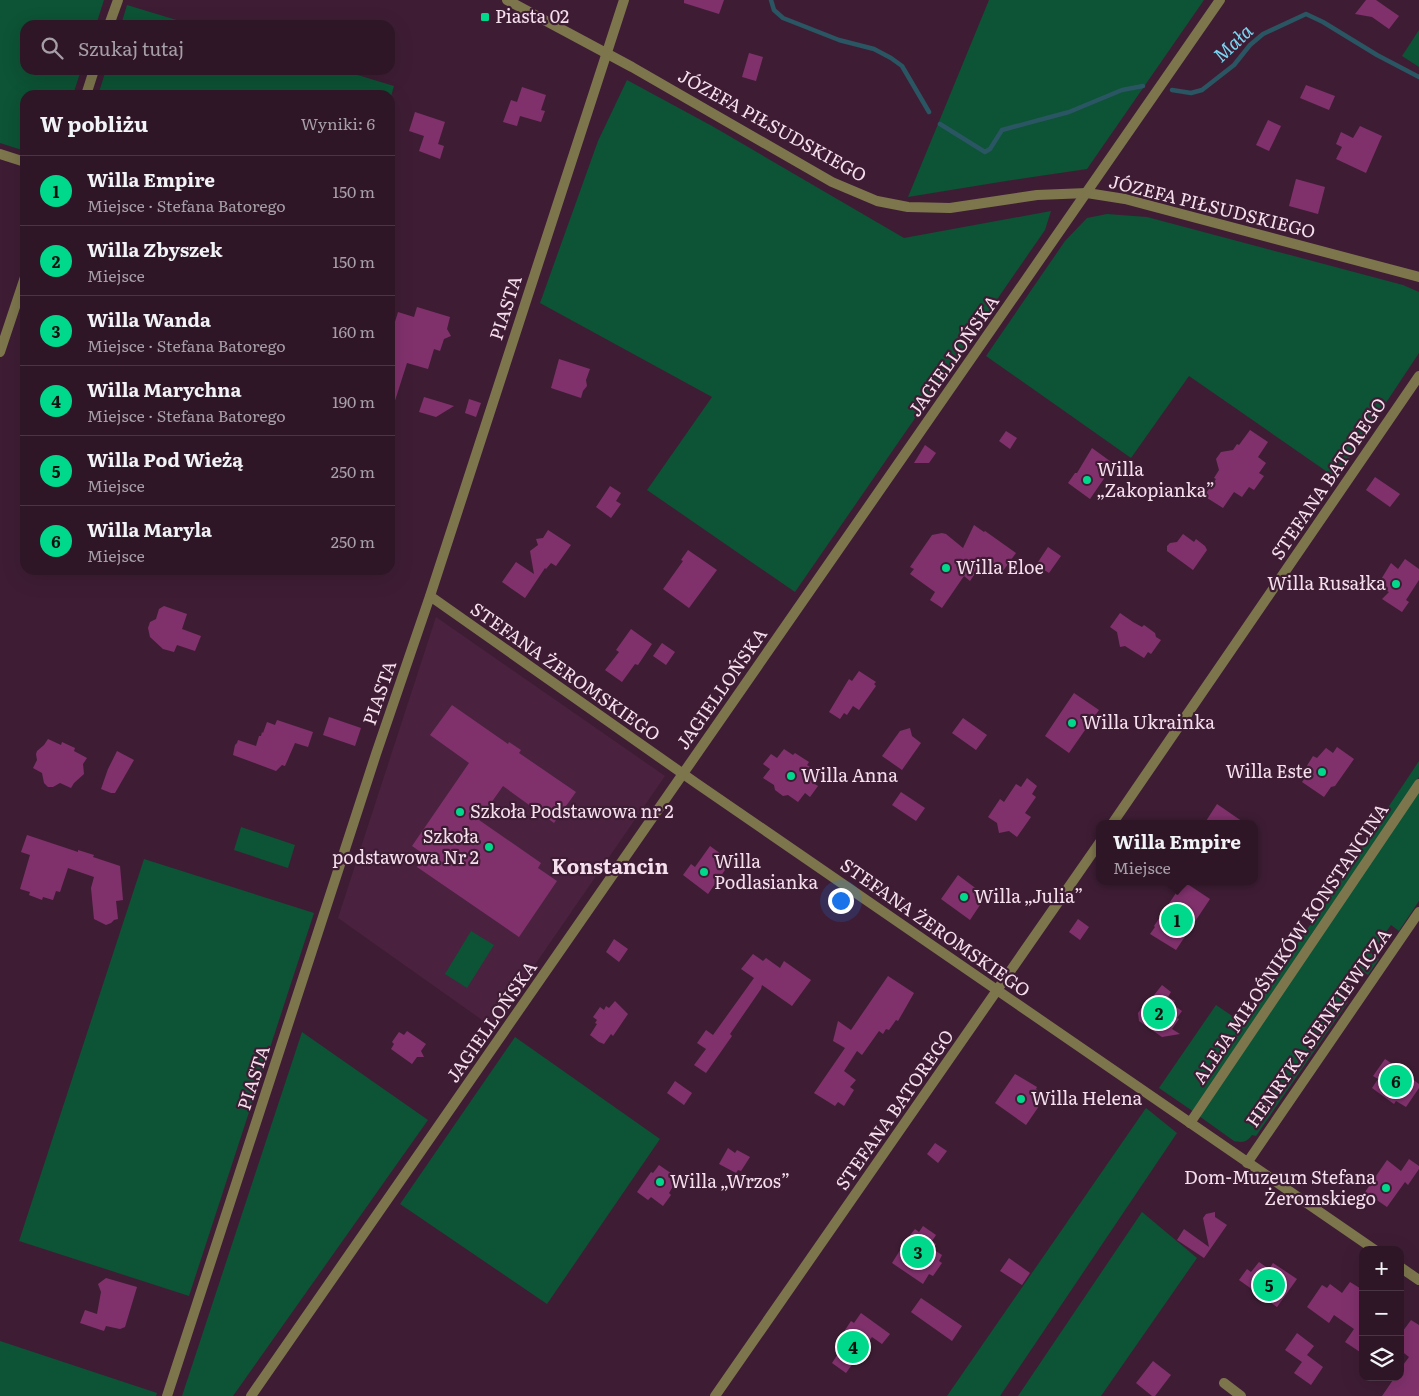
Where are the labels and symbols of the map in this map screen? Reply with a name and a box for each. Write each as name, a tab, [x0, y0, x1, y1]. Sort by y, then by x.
place label: Piasta 02	[495, 2, 569, 29]
marker: Piasta 02	[479, 11, 491, 23]
water label: Mała	[1206, 17, 1258, 68]
street label: JÓZEFA PIŁSUDSKIEGO	[673, 61, 872, 188]
street label: JÓZEFA PIŁSUDSKIEGO	[1106, 167, 1318, 244]
street label: PIASTA	[481, 272, 528, 343]
street label: JAGIELLOŃSKA	[901, 289, 1005, 421]
street label: STEFANA BATOREGO	[1263, 392, 1392, 565]
place label: Willa „Zakopianka”	[1097, 455, 1215, 503]
marker: Willa „Zakopianka”	[1081, 474, 1093, 486]
place label: Willa Eloe	[956, 553, 1044, 580]
marker: Willa Eloe	[940, 562, 952, 574]
place label: Willa Rusałka	[1267, 569, 1386, 596]
marker: Willa Rusałka	[1390, 578, 1402, 590]
street label: STEFANA ŻEROMSKIEGO	[465, 595, 666, 747]
street label: JAGIELLOŃSKA	[669, 622, 773, 754]
street label: PIASTA	[355, 657, 402, 728]
place label: Willa Ukrainka	[1082, 708, 1215, 735]
marker: Willa Ukrainka	[1066, 717, 1078, 729]
place label: Willa Este	[1225, 757, 1312, 784]
place label: Willa Anna	[801, 761, 898, 788]
marker: Willa Este	[1316, 766, 1328, 778]
marker: Willa Anna	[785, 770, 797, 782]
place label: Szkoła Podstawowa nr 2	[470, 797, 674, 824]
street label: ALEJA MIŁOŚNIKÓW KONSTANCINA	[1185, 797, 1394, 1089]
marker: Szkoła Podstawowa nr 2	[454, 806, 466, 818]
place label: Szkoła podstawowa Nr 2	[332, 822, 479, 870]
marker: Szkoła podstawowa Nr 2	[483, 841, 495, 853]
place label: Willa Podlasianka	[714, 847, 818, 895]
district label: Konstancin	[551, 850, 669, 880]
street label: STEFANA ŻEROMSKIEGO	[835, 851, 1036, 1003]
marker: Willa Podlasianka	[698, 866, 710, 878]
place label: Willa „Julia”	[974, 882, 1083, 909]
your location	[828, 888, 854, 914]
marker: Willa „Julia”	[958, 891, 970, 903]
pin: 1	[1161, 901, 1193, 939]
street label: HENRYKA SIENKIEWICZA	[1239, 922, 1397, 1132]
street label: JAGIELLOŃSKA	[439, 955, 543, 1087]
pin: 2	[1143, 994, 1175, 1032]
street label: STEFANA BATOREGO	[828, 1023, 959, 1195]
street label: PIASTA	[229, 1042, 276, 1113]
pin: 6	[1380, 1062, 1412, 1100]
place label: Willa Helena	[1031, 1084, 1143, 1111]
marker: Willa Helena	[1015, 1093, 1027, 1105]
place label: Dom-Muzeum Stefana Żeromskiego	[1184, 1163, 1376, 1211]
place label: Willa „Wrzos”	[670, 1167, 790, 1194]
marker: Willa „Wrzos”	[654, 1176, 666, 1188]
marker: Dom-Muzeum Stefana Żeromskiego	[1380, 1182, 1392, 1194]
pin: 3	[902, 1233, 934, 1271]
pin: 5	[1253, 1266, 1285, 1304]
pin: 4	[837, 1328, 869, 1366]

